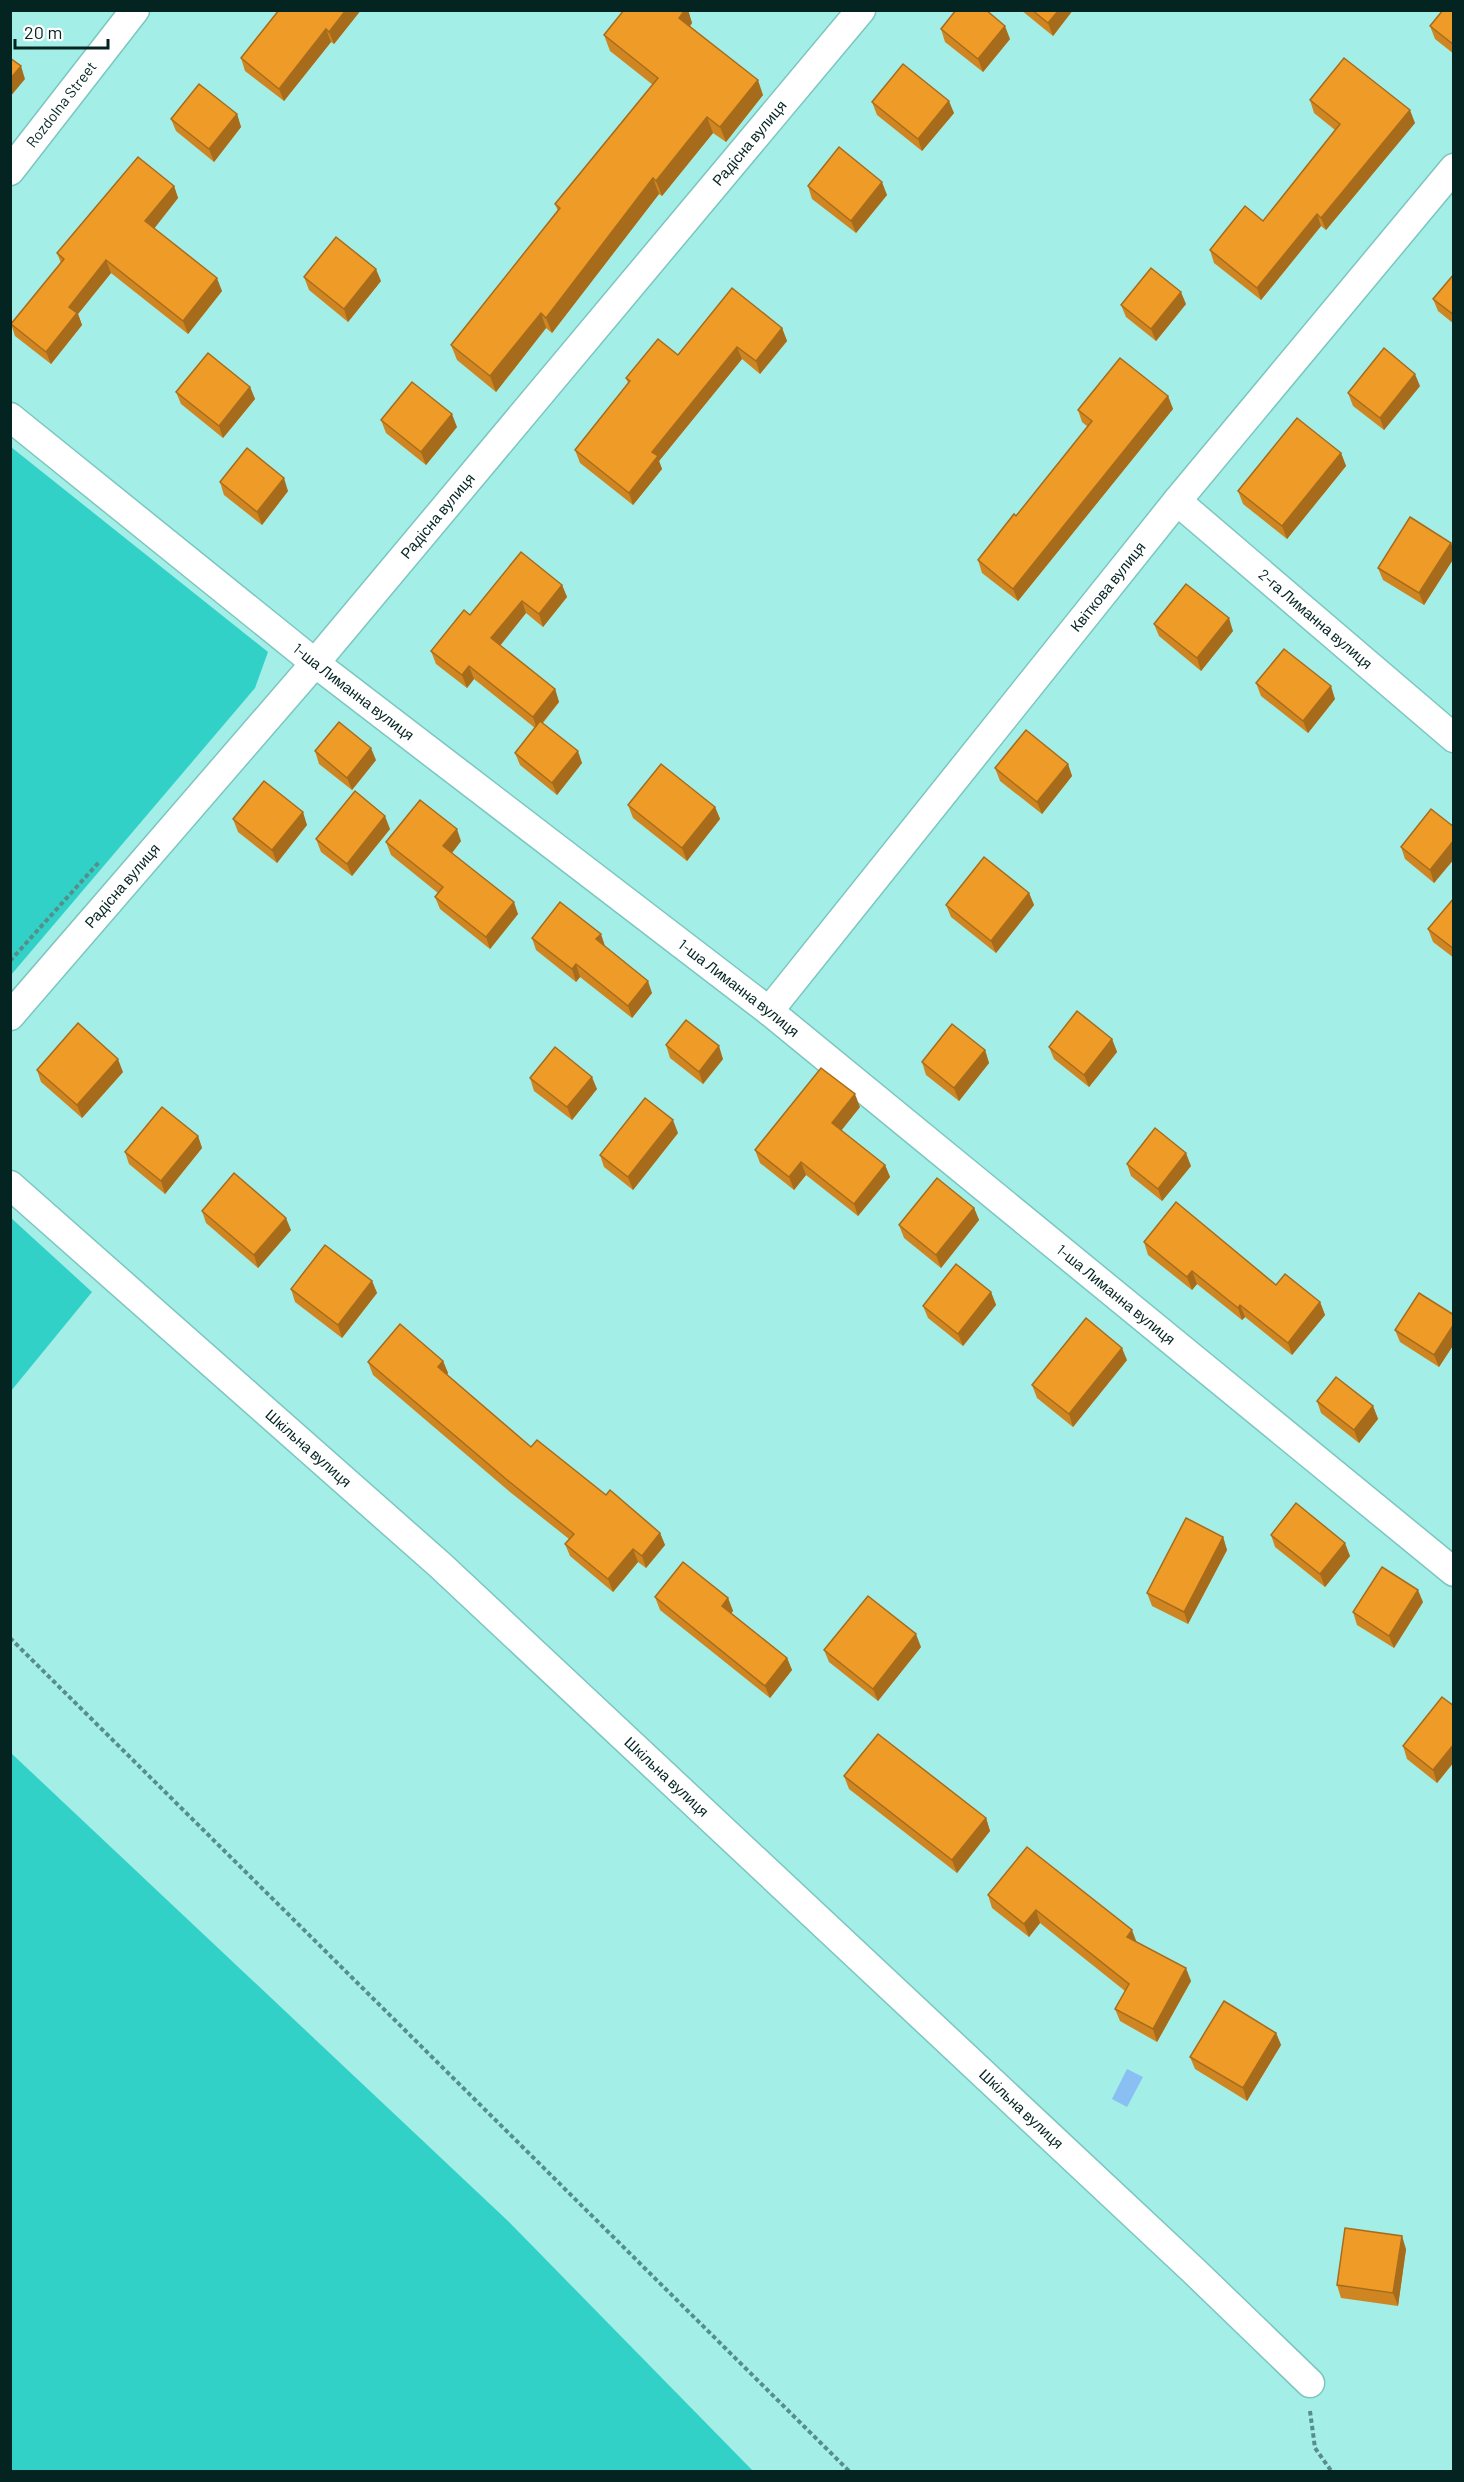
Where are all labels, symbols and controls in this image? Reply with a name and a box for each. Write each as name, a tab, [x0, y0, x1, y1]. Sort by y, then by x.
scale bar	[15, 12, 108, 50]
text: 20 m	[24, 21, 62, 43]
street label: Rozdolna Street	[22, 58, 100, 150]
street label: Радісна вулиця	[708, 96, 790, 189]
street label: Радісна вулиця	[396, 469, 478, 562]
street label: Квіткова вулиця	[1066, 538, 1149, 635]
street label: 2-га Лиманна вулиця	[1255, 565, 1377, 672]
street label: 1-ша Лиманна вулиця	[290, 639, 418, 744]
street label: Радісна вулиця	[80, 839, 163, 931]
street label: 1-ша Лиманна вулиця	[675, 935, 803, 1040]
street label: 1-ша Лиманна вулиця	[1053, 1240, 1179, 1348]
street label: Шкільна вулиця	[262, 1405, 356, 1491]
street label: Шкільна вулиця	[621, 1733, 713, 1820]
street label: Шкільна вулиця	[976, 2065, 1068, 2152]

